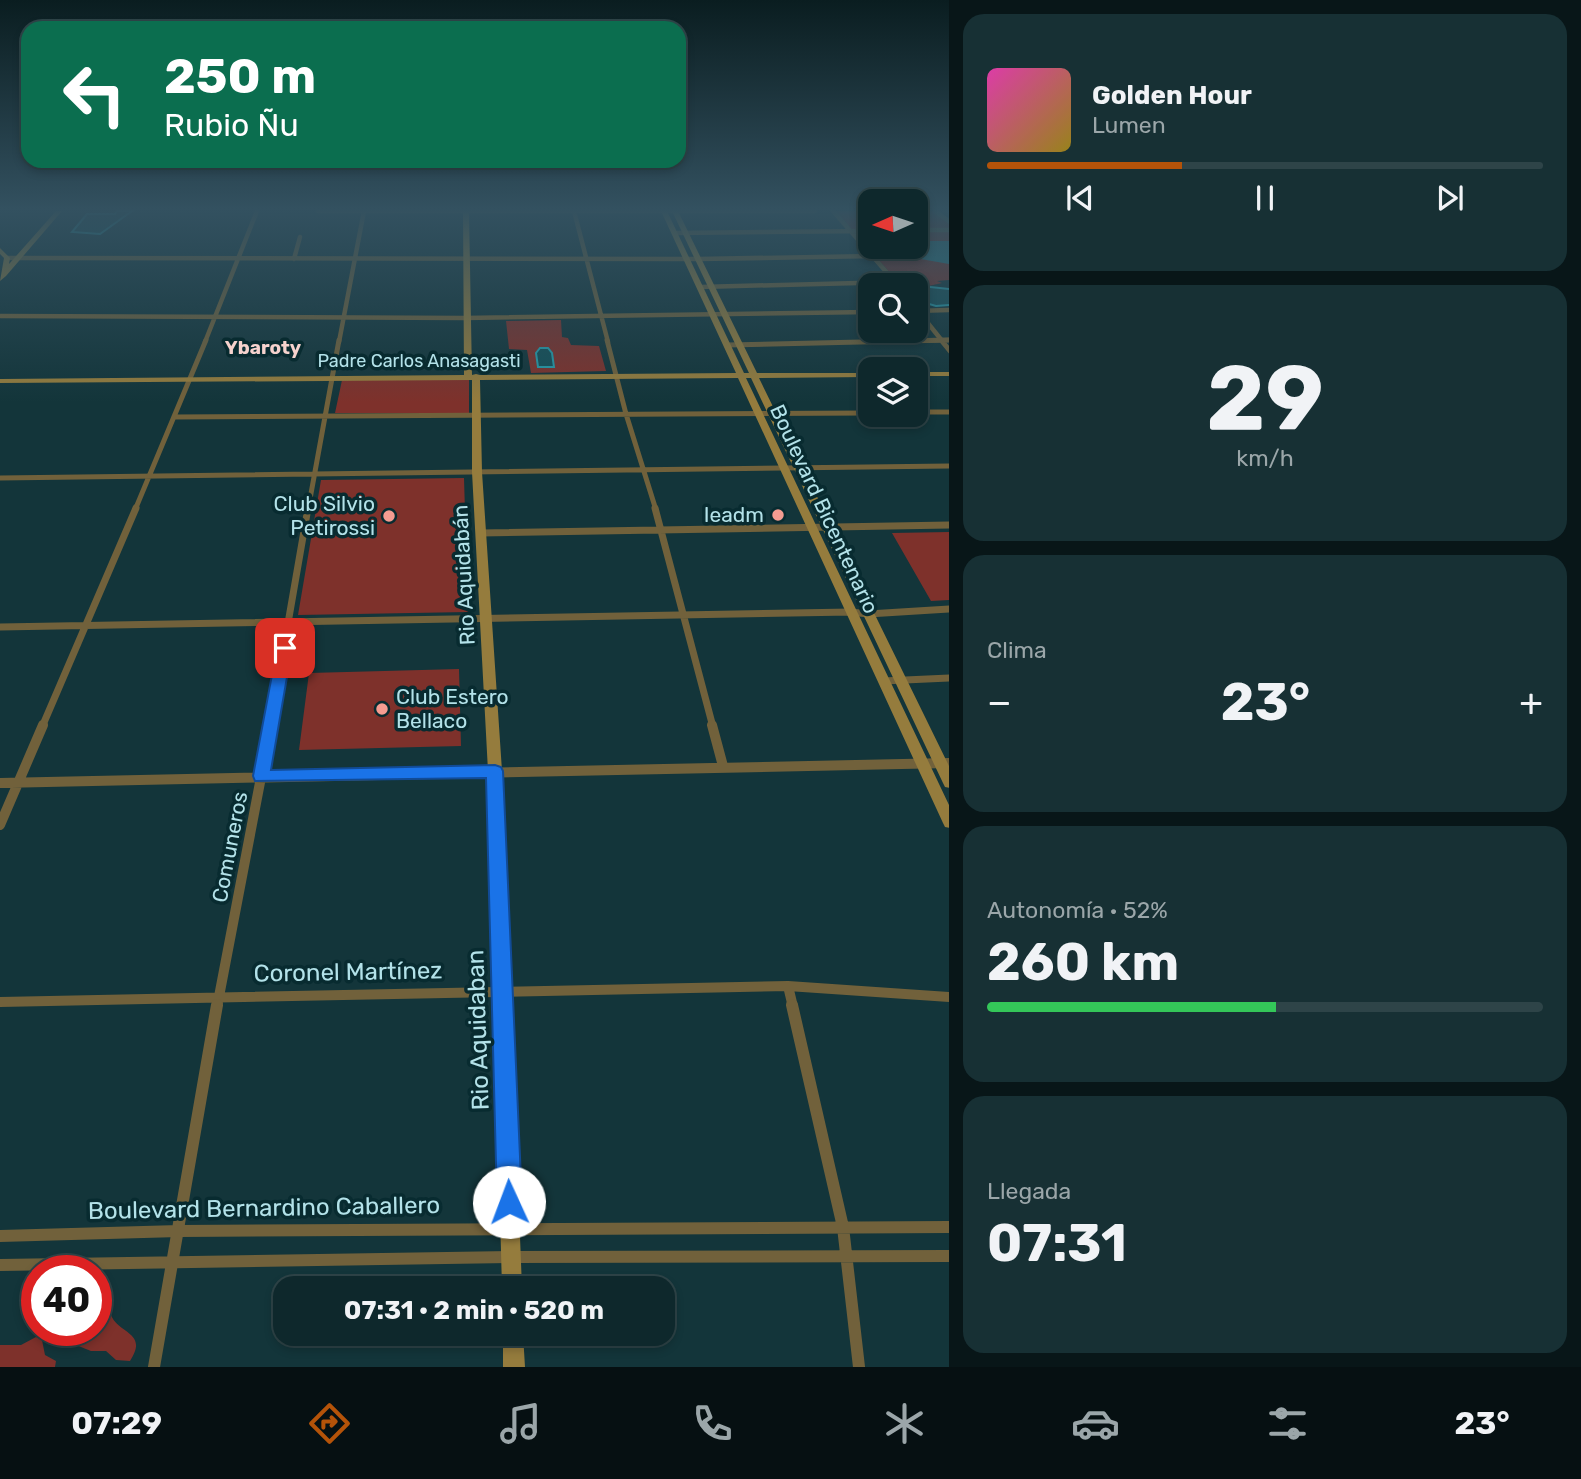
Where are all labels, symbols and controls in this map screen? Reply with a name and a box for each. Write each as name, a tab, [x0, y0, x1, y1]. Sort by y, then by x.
text: 250 m	[164, 47, 316, 105]
icon: left	[49, 49, 140, 140]
text: Golden Hour	[1092, 80, 1252, 111]
text: Rubio Ñu	[164, 106, 299, 144]
text: Lumen	[1092, 111, 1166, 139]
icon: previous	[1061, 179, 1099, 217]
icon: pause	[1246, 179, 1284, 217]
icon: next	[1431, 179, 1469, 217]
north arrow	[858, 189, 928, 259]
map controls	[858, 189, 928, 427]
button: search	[858, 273, 928, 343]
district label: Ybaroty	[225, 336, 302, 359]
text: 29	[1206, 344, 1324, 452]
street label: Padre Carlos Anasagasti	[317, 350, 521, 372]
button: layers	[858, 357, 928, 427]
street label: Boulevard Bicentenario	[765, 400, 884, 617]
text: km/h	[1236, 444, 1294, 472]
place label: Club Silvio Petirossi	[274, 491, 375, 540]
place label: Ieadm	[704, 502, 764, 527]
street label: Rio Aquidabán	[447, 504, 480, 646]
marker: Ieadm	[770, 507, 786, 523]
marker: Club Silvio Petirossi	[381, 508, 397, 524]
pin	[255, 618, 315, 678]
icon: arrive	[266, 629, 304, 667]
text: Clima	[987, 636, 1047, 664]
text: 23°	[1221, 671, 1310, 733]
text: −	[987, 679, 1012, 725]
text: +	[1519, 679, 1543, 725]
place label: Club Estero Bellaco	[396, 684, 509, 733]
marker: Club Estero Bellaco	[374, 701, 390, 717]
street label: Comuneros	[207, 789, 253, 904]
text: Autonomía · 52%	[987, 896, 1168, 924]
text: 260 km	[987, 931, 1179, 993]
street label: Rio Aquidaban	[461, 949, 495, 1111]
street label: Coronel Martínez	[253, 956, 443, 988]
position arrow	[472, 1165, 546, 1239]
text: Llegada	[987, 1177, 1071, 1205]
street label: Boulevard Bernardino Caballero	[88, 1191, 440, 1225]
text: 07:31	[987, 1212, 1127, 1274]
speed limit sign: 40	[21, 1255, 112, 1346]
text: 07:31 · 2 min · 520 m	[344, 1295, 604, 1326]
icon: directions	[305, 1399, 354, 1448]
icon: music	[496, 1399, 545, 1448]
icon: phone	[688, 1399, 737, 1448]
icon: climate	[880, 1399, 929, 1448]
icon: car	[1071, 1399, 1120, 1448]
icon: filters	[1263, 1399, 1312, 1448]
text: 07:29	[71, 1404, 162, 1442]
text: 23°	[1455, 1404, 1510, 1442]

